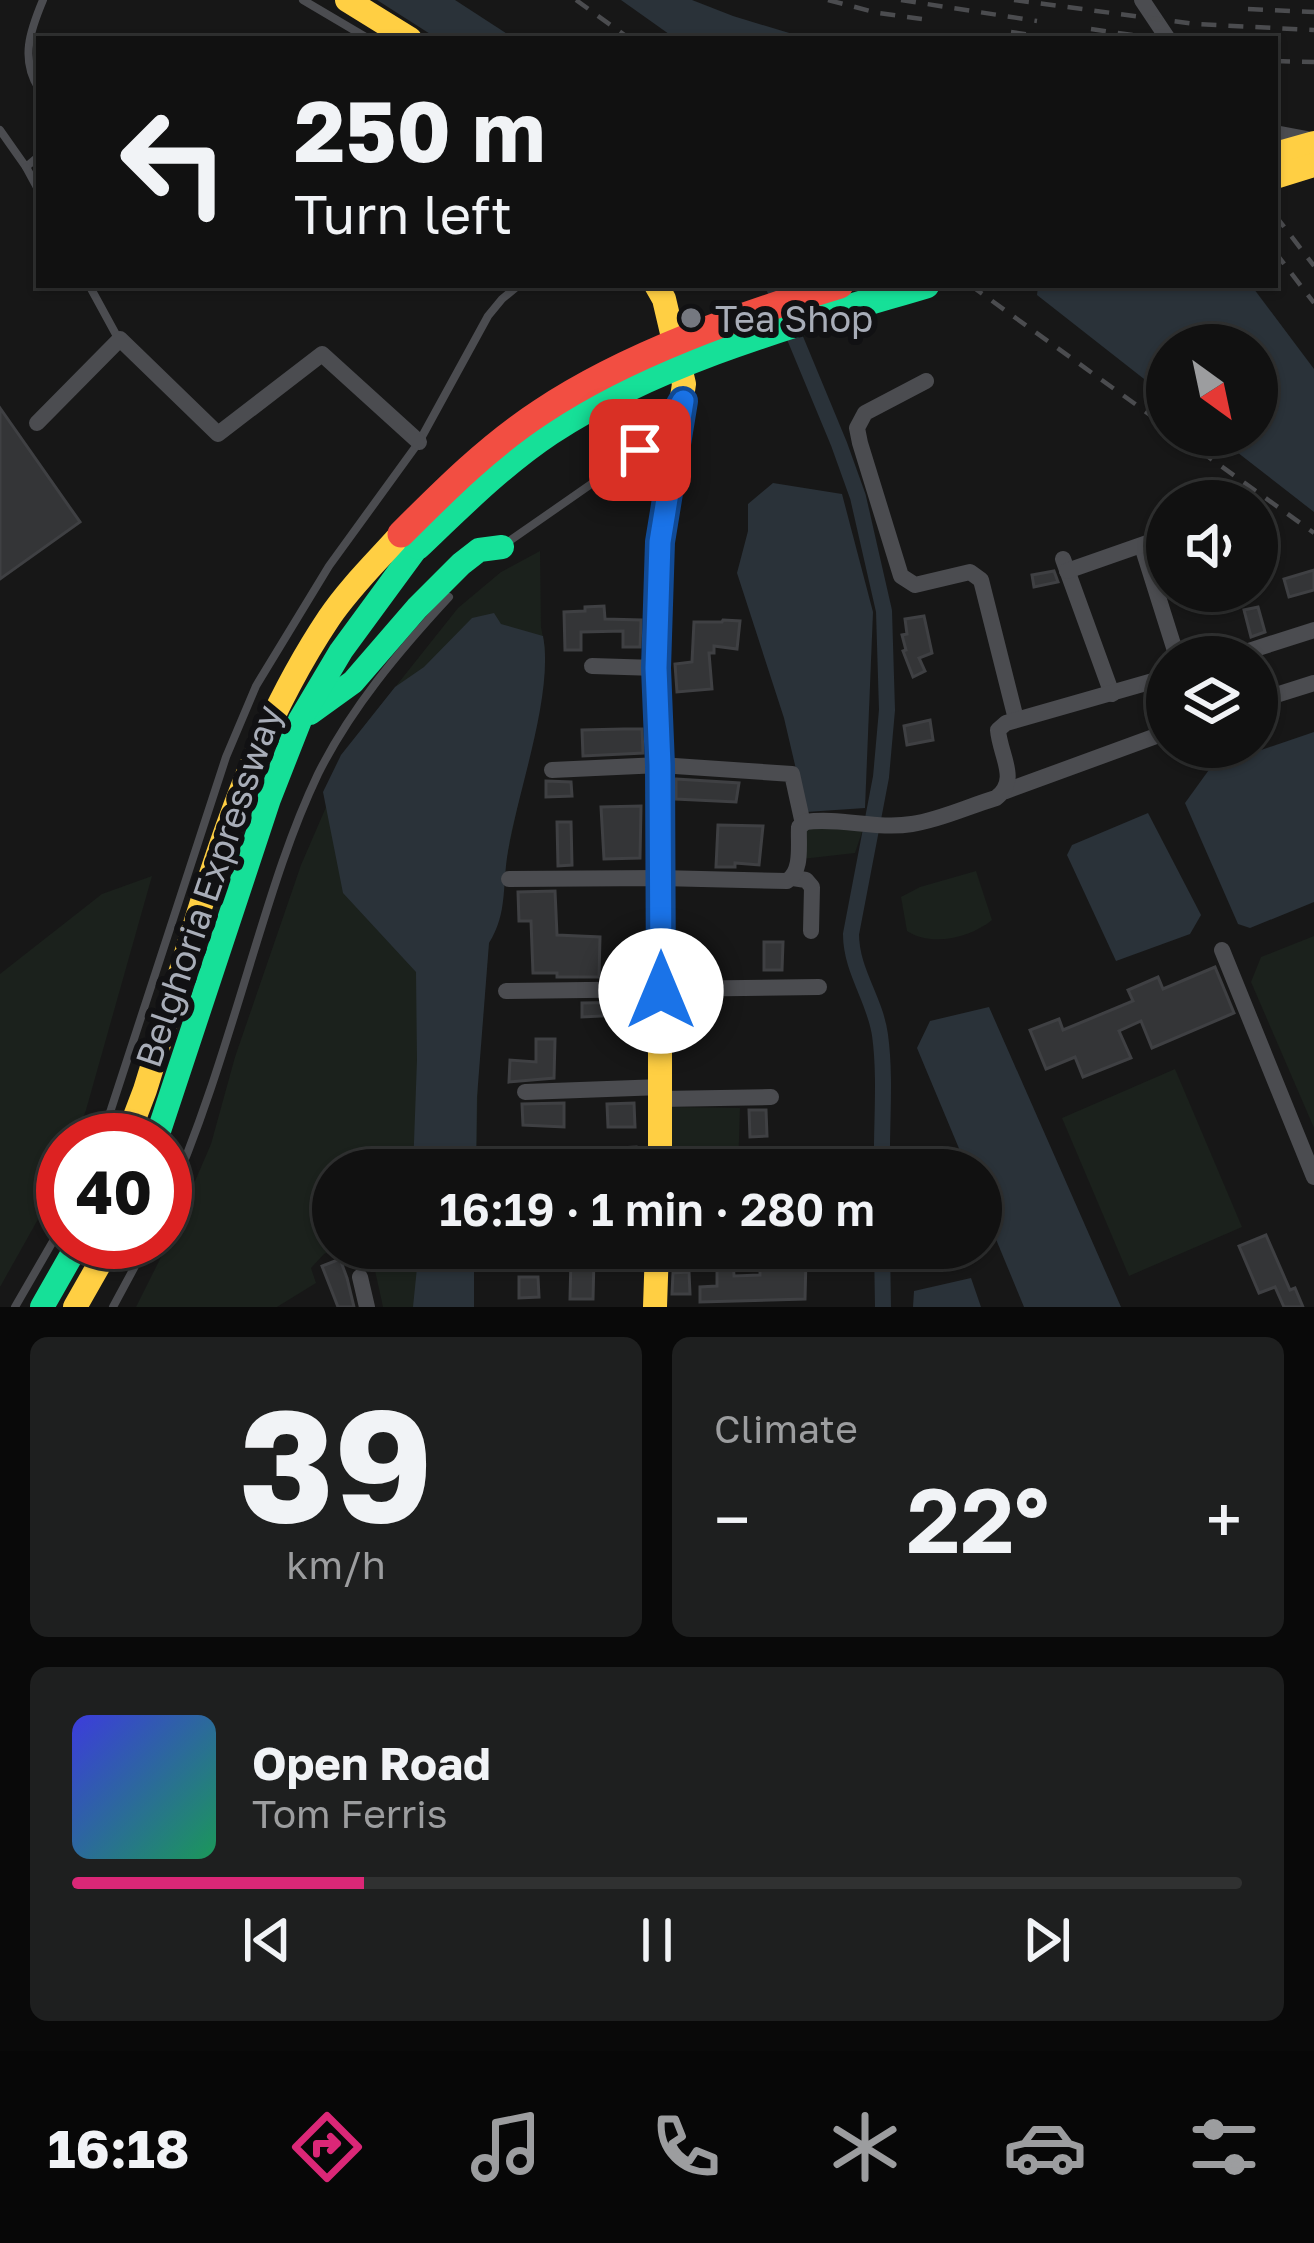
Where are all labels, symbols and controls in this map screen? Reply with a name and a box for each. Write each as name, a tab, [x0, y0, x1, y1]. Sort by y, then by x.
text: 250 m	[294, 80, 546, 180]
icon: left	[96, 84, 252, 240]
text: Turn left	[294, 181, 512, 246]
place label: Tea Shop	[715, 297, 873, 340]
marker: Tea Shop	[678, 305, 704, 331]
north arrow	[1146, 324, 1278, 456]
map controls	[1146, 324, 1278, 768]
pin	[589, 399, 691, 501]
icon: arrive	[607, 417, 673, 483]
button: sound	[1146, 480, 1278, 612]
button: layers	[1146, 636, 1278, 768]
street label: Belghoria Expressway	[126, 699, 290, 1073]
position arrow	[598, 928, 724, 1054]
speed limit sign: 40	[36, 1113, 192, 1269]
text: 16:19 · 1 min · 280 m	[439, 1182, 875, 1236]
text: 39	[239, 1369, 433, 1556]
text: Climate	[714, 1405, 858, 1452]
text: 22°	[907, 1465, 1049, 1573]
text: −	[714, 1479, 750, 1559]
text: +	[1206, 1479, 1242, 1559]
text: km/h	[286, 1541, 386, 1588]
text: Open Road	[252, 1736, 491, 1790]
text: Tom Ferris	[252, 1790, 447, 1837]
icon: previous	[234, 1907, 300, 1973]
icon: pause	[624, 1907, 690, 1973]
icon: next	[1014, 1907, 1080, 1973]
icon: directions	[285, 2105, 369, 2189]
icon: music	[464, 2105, 548, 2189]
icon: phone	[644, 2105, 728, 2189]
icon: climate	[823, 2105, 907, 2189]
icon: car	[1003, 2105, 1087, 2189]
icon: filters	[1182, 2105, 1266, 2189]
text: 16:18	[48, 2115, 189, 2180]

